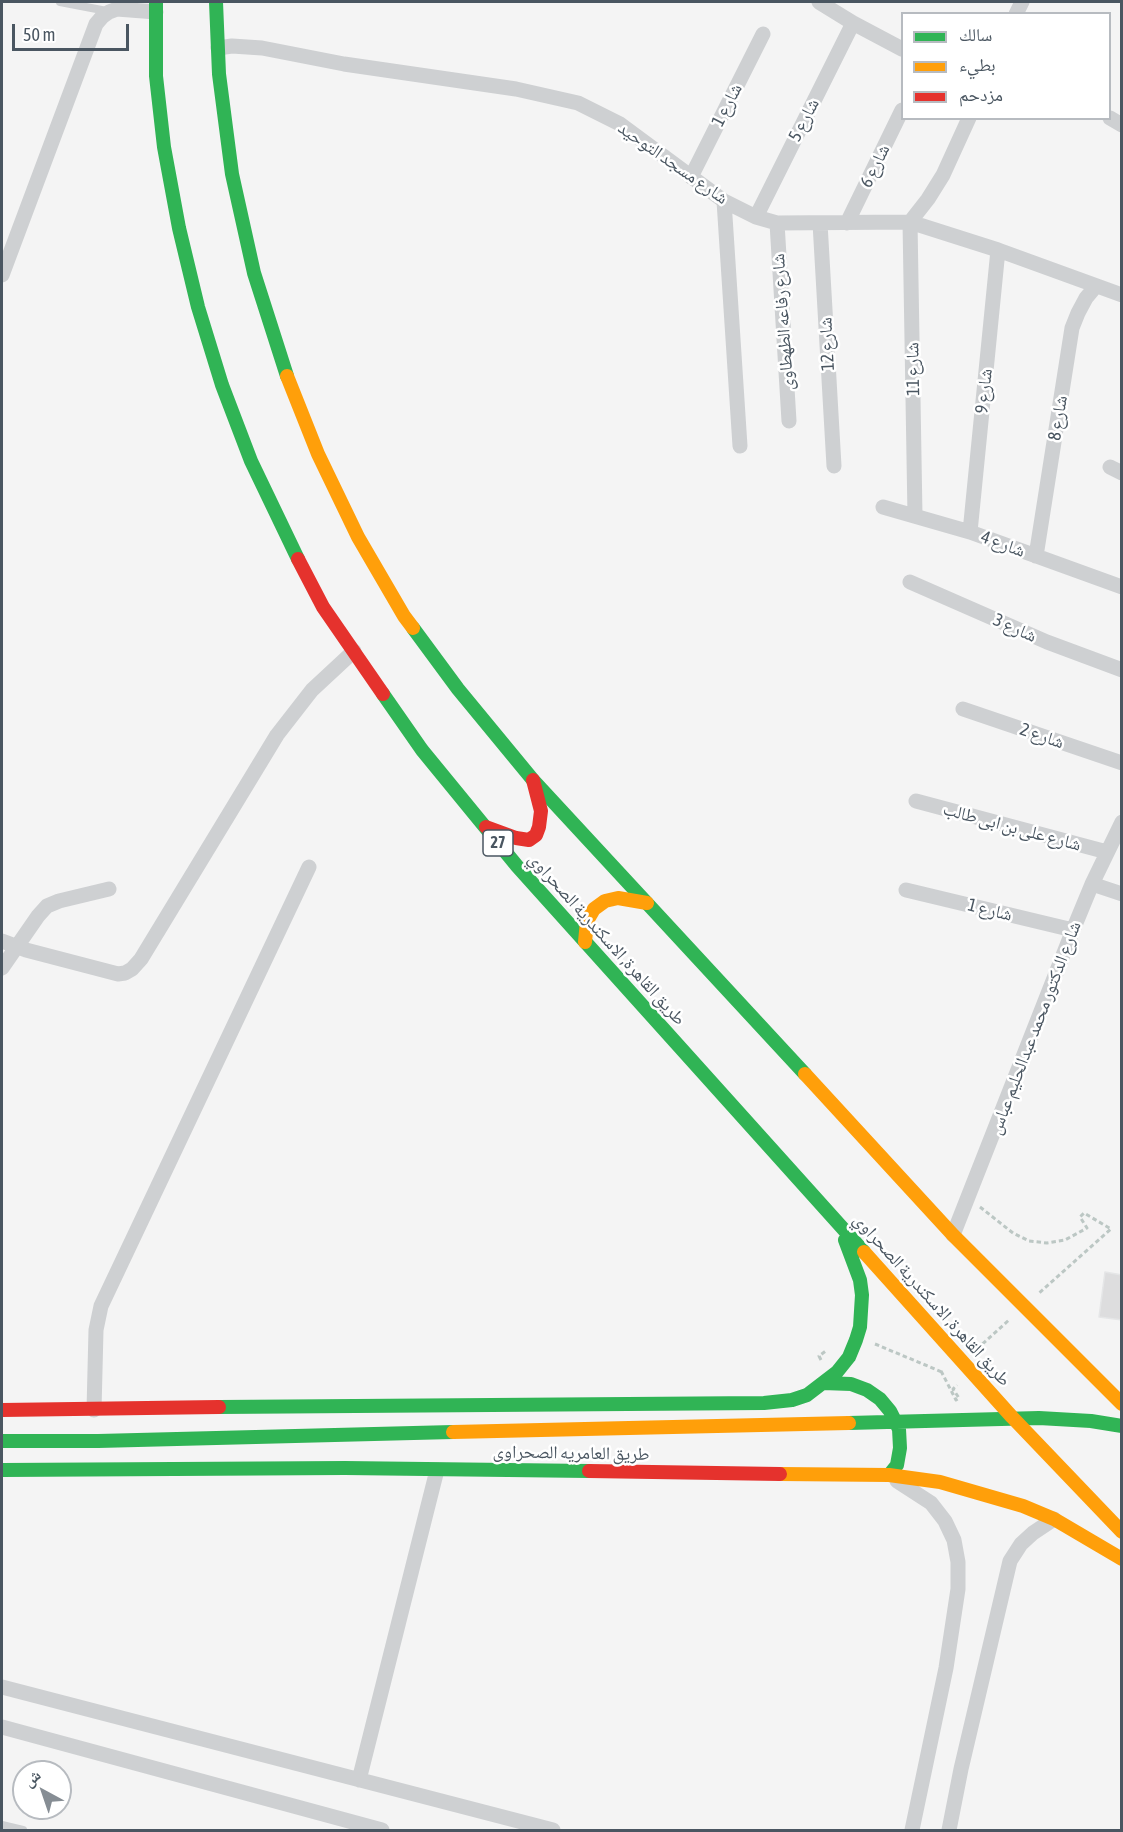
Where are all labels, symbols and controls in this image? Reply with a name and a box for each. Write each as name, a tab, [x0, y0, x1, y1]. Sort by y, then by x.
scale bar	[15, 12, 132, 50]
legend	[901, 12, 1111, 120]
text: 50 m	[23, 24, 55, 45]
text: سالك	[959, 24, 992, 45]
text: بطيء	[959, 54, 996, 75]
street label: شارع 1	[707, 80, 747, 130]
text: مزدحم	[959, 84, 1003, 105]
street label: شارع 5	[784, 95, 824, 145]
street label: شارع مسجد التوحيد	[614, 117, 732, 209]
street label: شارع 6	[855, 141, 895, 191]
street label: شارع رفاعه الطهطاوى	[767, 253, 799, 391]
street label: شارع 12	[815, 317, 839, 371]
street label: شارع 11	[902, 342, 924, 396]
street label: شارع 9	[971, 367, 997, 415]
street label: شارع 8	[1044, 394, 1072, 442]
street label: شارع 4	[978, 526, 1028, 562]
street label: شارع 3	[990, 609, 1040, 647]
street label: شارع 2	[1017, 718, 1067, 754]
street label: شارع على بن ابى طالب	[941, 798, 1083, 856]
road number: 27	[483, 830, 513, 856]
street label: طريق القاهرة, الاسكندرية الصحراوي	[524, 848, 690, 1030]
street label: شارع 1	[965, 894, 1015, 926]
street label: شارع الدكتور محمد عبدالحليم عباس	[984, 918, 1086, 1138]
street label: طريق القاهرة, الاسكندرية الصحراوي	[849, 1209, 1015, 1391]
street label: طريق العامريه الصحراوى	[492, 1441, 650, 1465]
north arrow	[12, 1760, 72, 1820]
text: ش	[19, 1765, 44, 1790]

